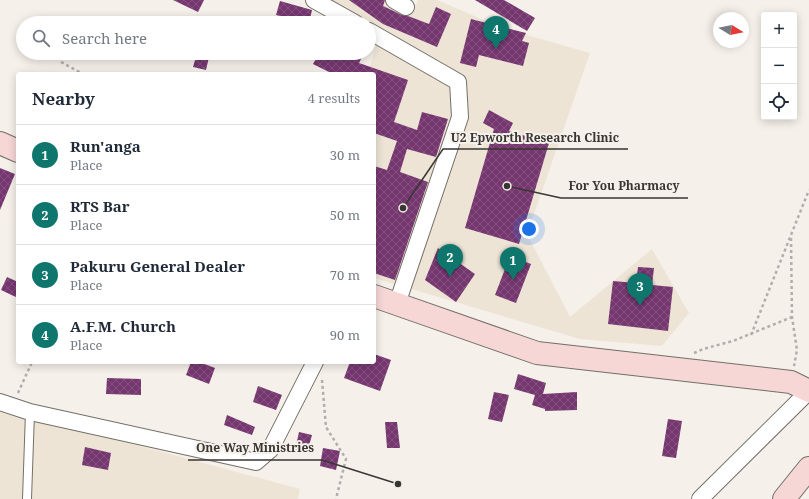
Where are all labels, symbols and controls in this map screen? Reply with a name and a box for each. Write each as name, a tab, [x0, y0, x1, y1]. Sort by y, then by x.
north arrow	[713, 12, 749, 48]
map controls	[761, 12, 797, 120]
button: +	[761, 12, 797, 48]
search box	[16, 16, 376, 60]
pin: 4	[483, 16, 509, 49]
icon: search	[30, 27, 52, 49]
text: Search here	[62, 28, 147, 48]
button: −	[761, 48, 797, 84]
button: locate	[761, 84, 797, 120]
text: Nearby	[32, 87, 95, 110]
text: 4 results	[308, 89, 360, 107]
callout: U2 Epworth Research Clinic	[443, 125, 628, 149]
text: U2 Epworth Research Clinic	[451, 129, 619, 146]
text: Run'anga	[70, 136, 141, 156]
text: 1	[41, 146, 49, 164]
text: 30 m	[330, 146, 360, 164]
text: Place	[70, 156, 103, 174]
callout: For You Pharmacy	[561, 174, 688, 198]
text: For You Pharmacy	[568, 177, 680, 194]
text: RTS Bar	[70, 196, 130, 216]
text: 2	[41, 206, 49, 224]
text: 50 m	[330, 206, 360, 224]
text: Place	[70, 216, 103, 234]
your location	[519, 219, 539, 239]
pin: 2	[437, 244, 463, 277]
pin: 1	[500, 247, 526, 280]
text: Pakuru General Dealer	[70, 256, 245, 276]
text: 3	[41, 266, 49, 284]
text: 70 m	[330, 266, 360, 284]
pin: 3	[627, 273, 653, 306]
text: Place	[70, 276, 103, 294]
text: A.F.M. Church	[70, 316, 176, 336]
text: 4	[41, 326, 49, 344]
text: 90 m	[330, 326, 360, 344]
text: Place	[70, 336, 103, 354]
callout: One Way Ministries	[188, 436, 322, 460]
text: One Way Ministries	[196, 439, 314, 456]

